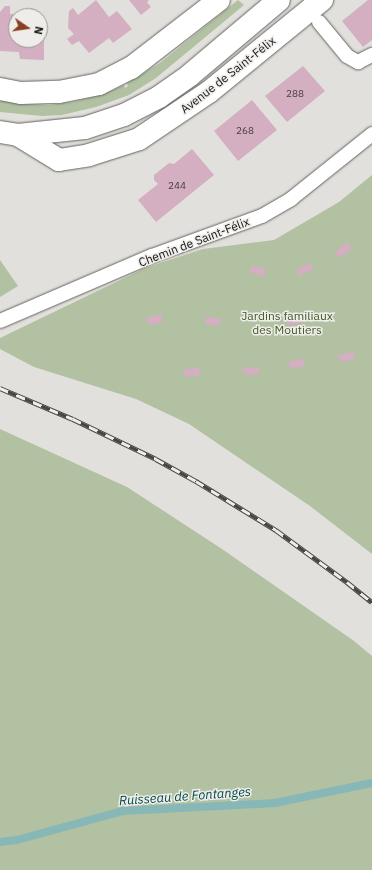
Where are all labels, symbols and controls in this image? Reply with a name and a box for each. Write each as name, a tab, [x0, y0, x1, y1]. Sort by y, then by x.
north arrow	[8, 8, 48, 48]
text: N	[31, 25, 46, 36]
street label: Avenue de Saint-Félix	[178, 33, 278, 117]
house number: 288	[286, 88, 304, 100]
house number: 268	[236, 125, 254, 137]
house number: 244	[168, 180, 186, 192]
street label: Chemin de Saint-Félix	[136, 214, 252, 270]
park label: Jardins familiaux des Moutiers	[241, 309, 333, 337]
water label: Ruisseau de Fontanges	[119, 785, 251, 809]

